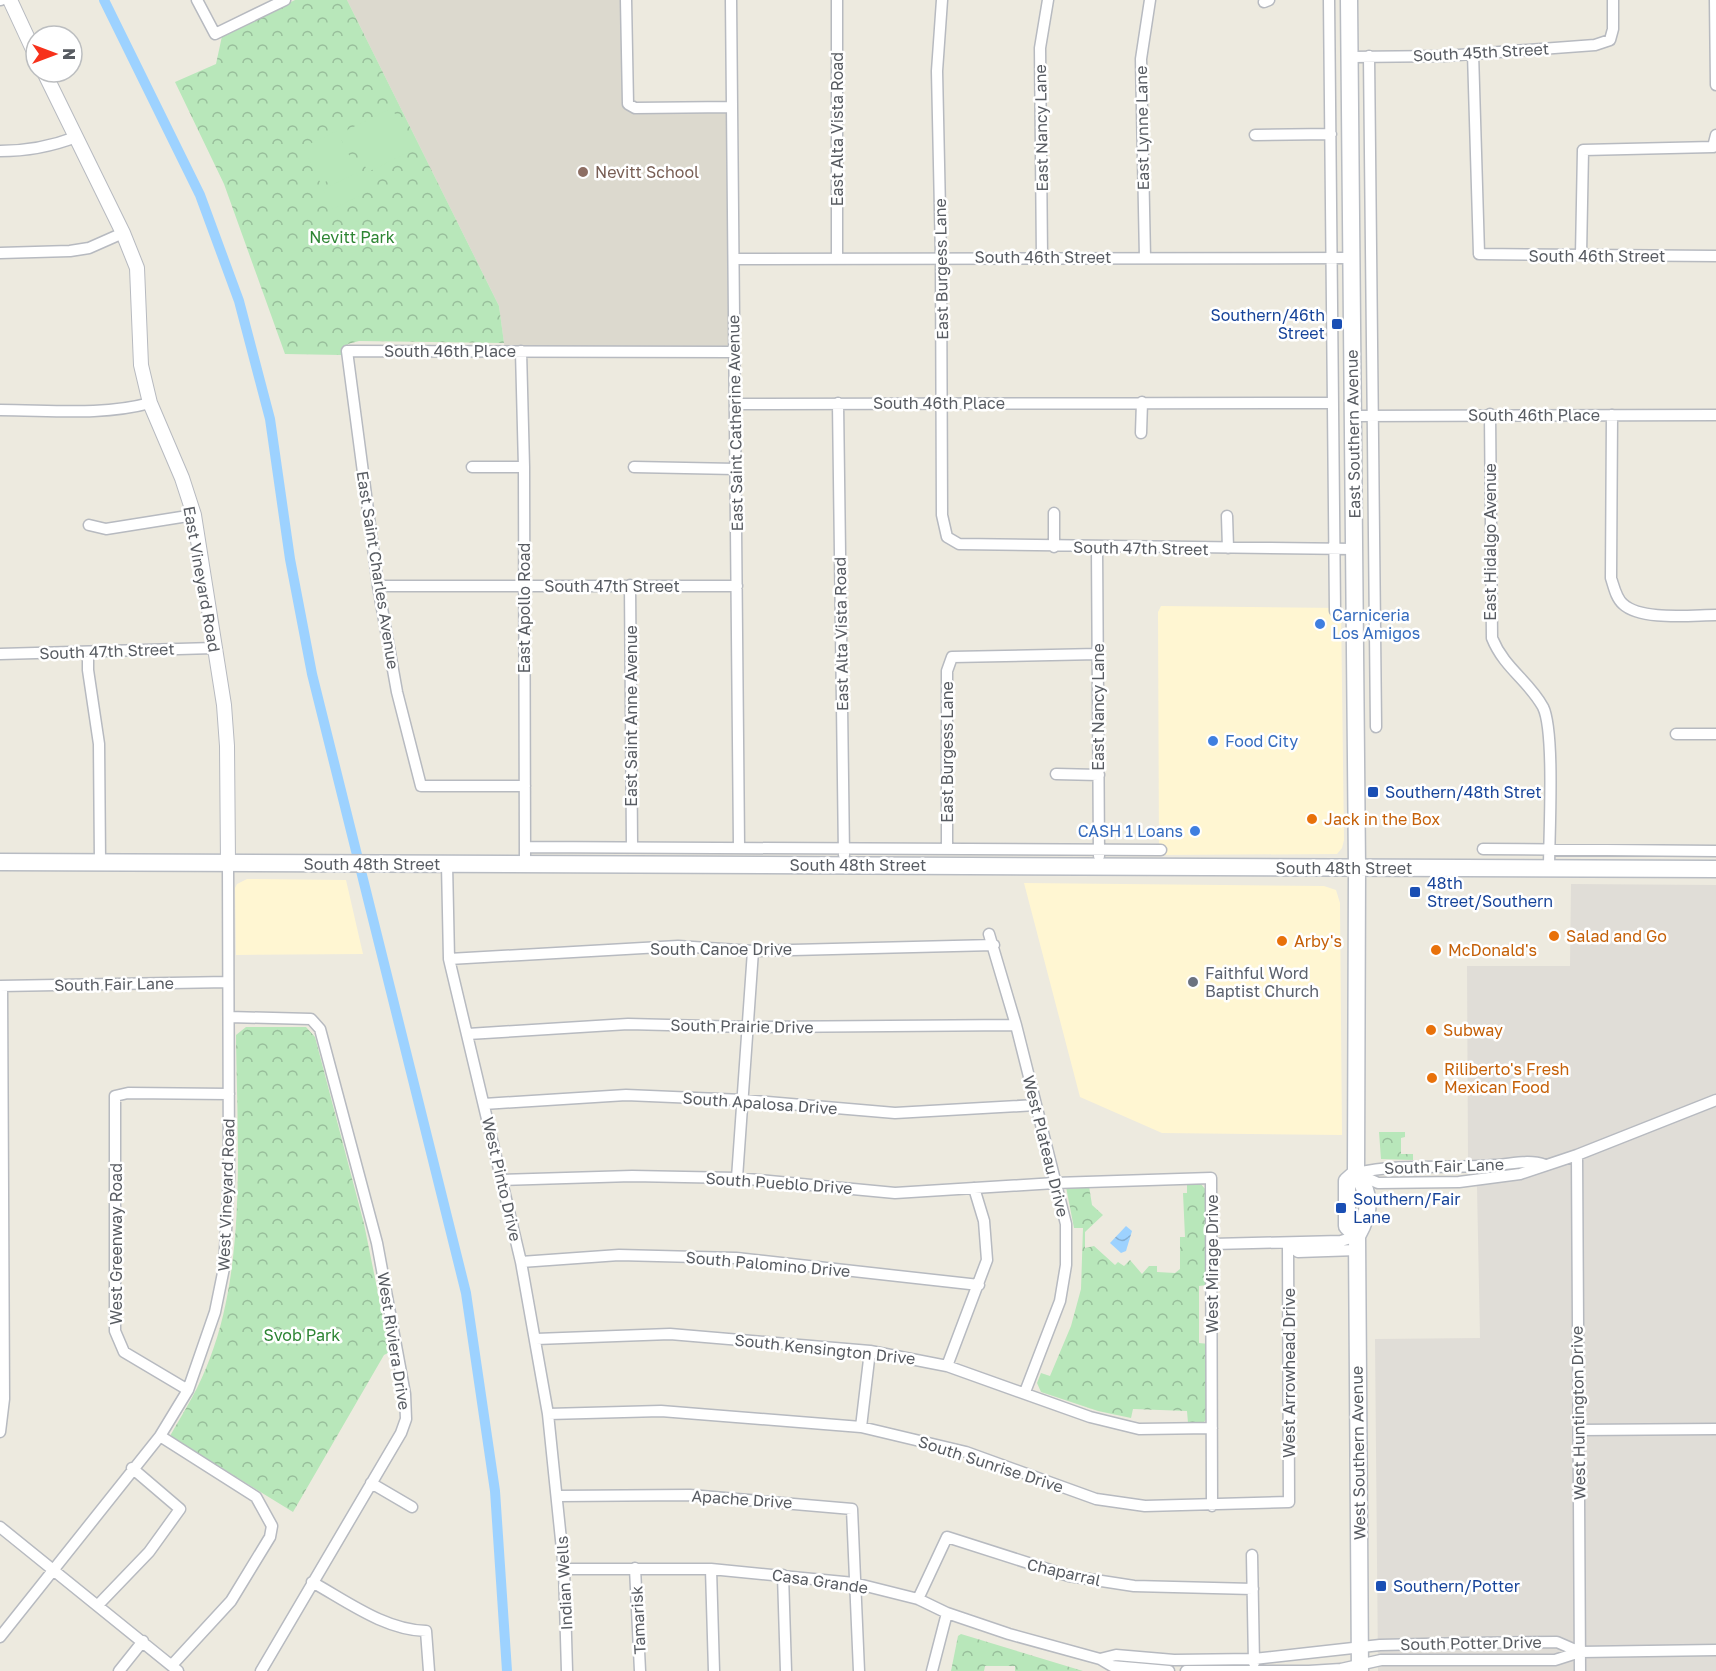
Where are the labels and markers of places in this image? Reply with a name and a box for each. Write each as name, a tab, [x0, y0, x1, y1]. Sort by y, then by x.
place label: Nevitt School	[595, 162, 699, 182]
marker: Nevitt School	[576, 165, 590, 179]
place label: Southern/46th Street	[1211, 305, 1325, 343]
marker: Southern/46th Street	[1330, 317, 1344, 331]
place label: Carniceria Los Amigos	[1332, 605, 1420, 643]
marker: Carniceria Los Amigos	[1313, 617, 1327, 631]
place label: Food City	[1225, 731, 1298, 751]
marker: Food City	[1206, 734, 1220, 748]
place label: Southern/48th Stret	[1385, 782, 1542, 802]
marker: Southern/48th Stret	[1366, 785, 1380, 799]
place label: Jack in the Box	[1324, 809, 1440, 829]
marker: Jack in the Box	[1305, 812, 1319, 826]
place label: CASH 1 Loans	[1078, 821, 1183, 841]
marker: CASH 1 Loans	[1188, 824, 1202, 838]
place label: 48th Street/Southern	[1427, 873, 1553, 911]
marker: 48th Street/Southern	[1408, 885, 1422, 899]
place label: Salad and Go	[1566, 926, 1667, 946]
marker: Salad and Go	[1547, 929, 1561, 943]
place label: Arby's	[1294, 931, 1342, 951]
marker: Arby's	[1275, 934, 1289, 948]
place label: McDonald's	[1448, 940, 1537, 960]
marker: McDonald's	[1429, 943, 1443, 957]
place label: Faithful Word Baptist Church	[1205, 963, 1319, 1001]
marker: Faithful Word Baptist Church	[1186, 975, 1200, 989]
place label: Subway	[1443, 1020, 1503, 1040]
marker: Subway	[1424, 1023, 1438, 1037]
place label: Riliberto's Fresh Mexican Food	[1444, 1059, 1569, 1097]
marker: Riliberto's Fresh Mexican Food	[1425, 1071, 1439, 1085]
place label: Southern/Fair Lane	[1353, 1189, 1461, 1227]
marker: Southern/Fair Lane	[1334, 1201, 1348, 1215]
place label: Southern/Potter	[1393, 1576, 1520, 1596]
marker: Southern/Potter	[1374, 1579, 1388, 1593]

